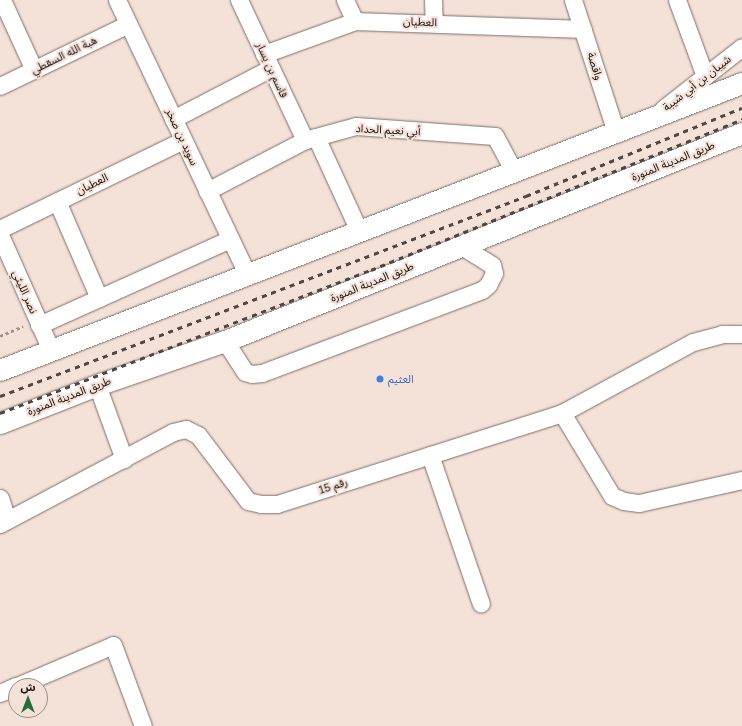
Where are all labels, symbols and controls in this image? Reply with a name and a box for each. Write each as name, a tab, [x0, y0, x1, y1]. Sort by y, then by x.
street label: العطيان	[403, 15, 437, 29]
street label: هبة الله السقطي	[29, 33, 99, 77]
street label: قاسم بن يسار	[253, 40, 291, 100]
street label: واقصة	[584, 51, 606, 81]
street label: شيبان بن أبي شيبة	[660, 52, 734, 114]
street label: سويد بن صخر	[163, 106, 201, 168]
street label: أبي نعيم الحداد	[355, 122, 421, 138]
street label: طريق المدينة المنورة	[629, 138, 717, 184]
street label: العطيان	[74, 171, 110, 197]
street label: طريق المدينة المنورة	[328, 259, 416, 305]
street label: نصر الليثي	[10, 268, 40, 316]
place label: العثيم	[388, 372, 414, 386]
street label: طريق المدينة المنورة	[25, 374, 113, 418]
marker: العثيم	[375, 374, 385, 384]
street label: رقم 15	[317, 475, 349, 497]
north arrow	[8, 678, 48, 718]
text: ش	[20, 681, 36, 693]

